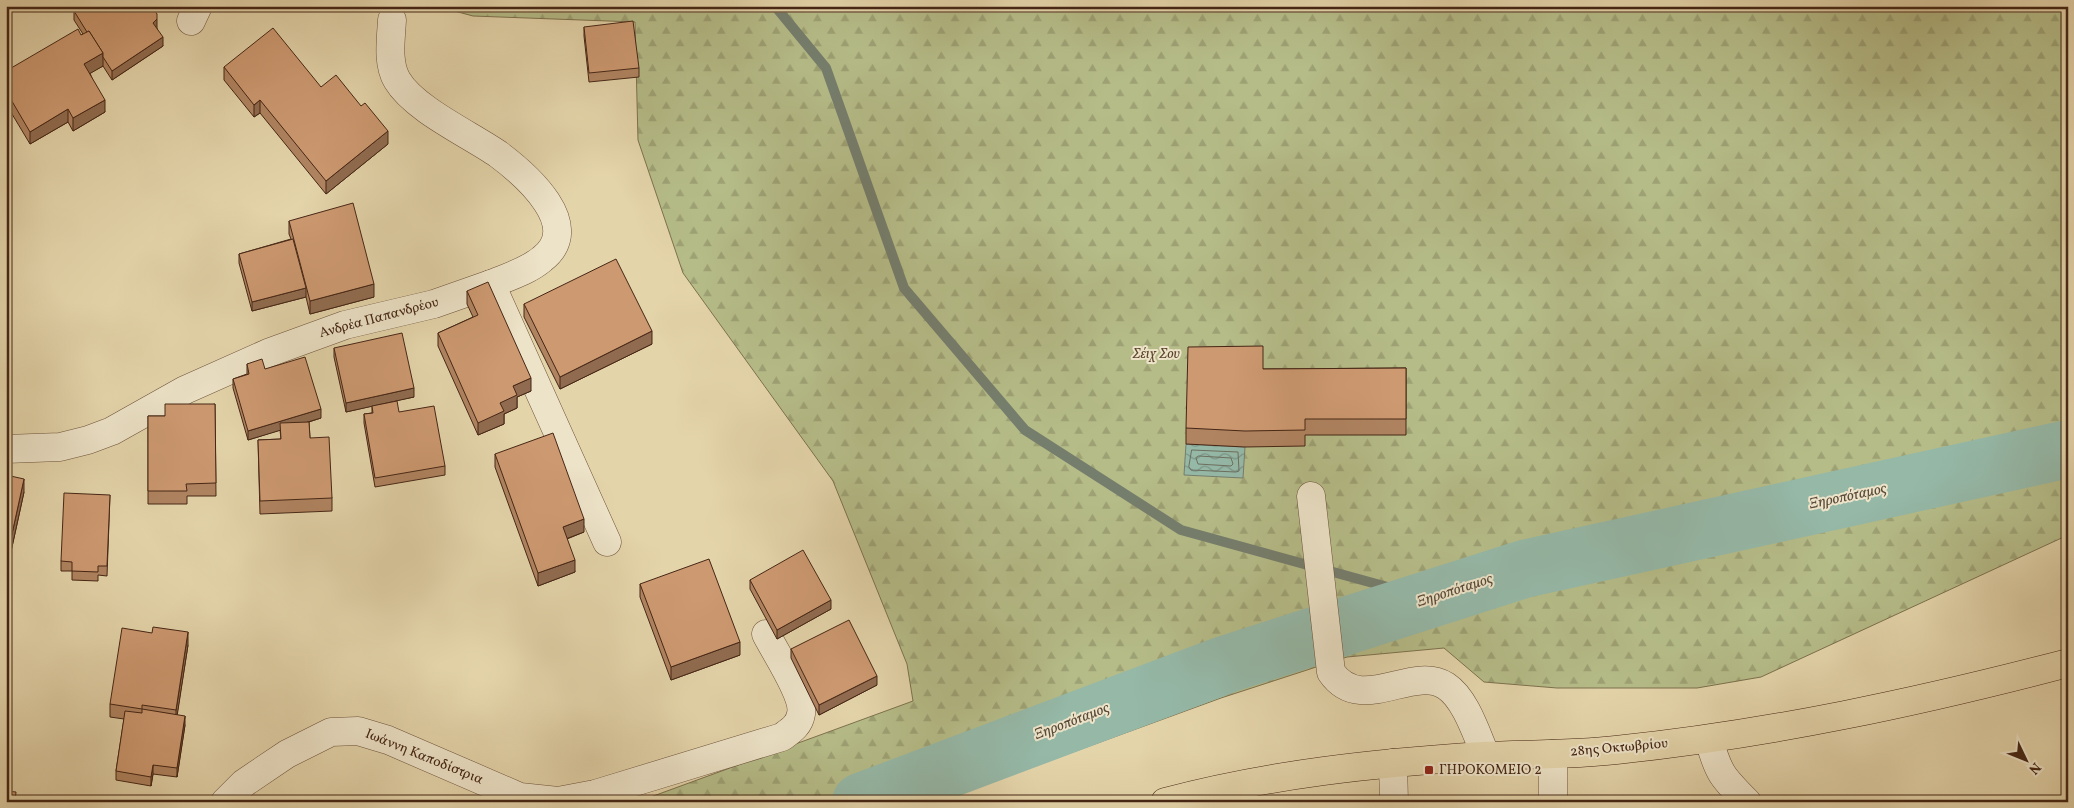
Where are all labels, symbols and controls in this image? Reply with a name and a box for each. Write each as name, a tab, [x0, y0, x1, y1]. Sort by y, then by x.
street label: Ανδρέα Παπανδρέου	[317, 293, 441, 343]
park label: Σέιχ Σου	[1132, 345, 1180, 364]
water label: Ξηροπόταμος	[1807, 479, 1889, 515]
water label: Ξηροπόταμος	[1414, 569, 1496, 613]
water label: Ξηροπόταμος	[1032, 698, 1113, 746]
street label: Ιωάννη Καποδίστρια	[362, 725, 486, 790]
street label: 28ης Οκτωβρίου	[1569, 734, 1669, 762]
north arrow	[2002, 736, 2052, 786]
text: N	[2024, 758, 2045, 778]
place label: ΓΗΡΟΚΟΜΕΙΟ 2	[1439, 761, 1542, 780]
marker: ΓΗΡΟΚΟΜΕΙΟ 2	[1423, 764, 1435, 776]

